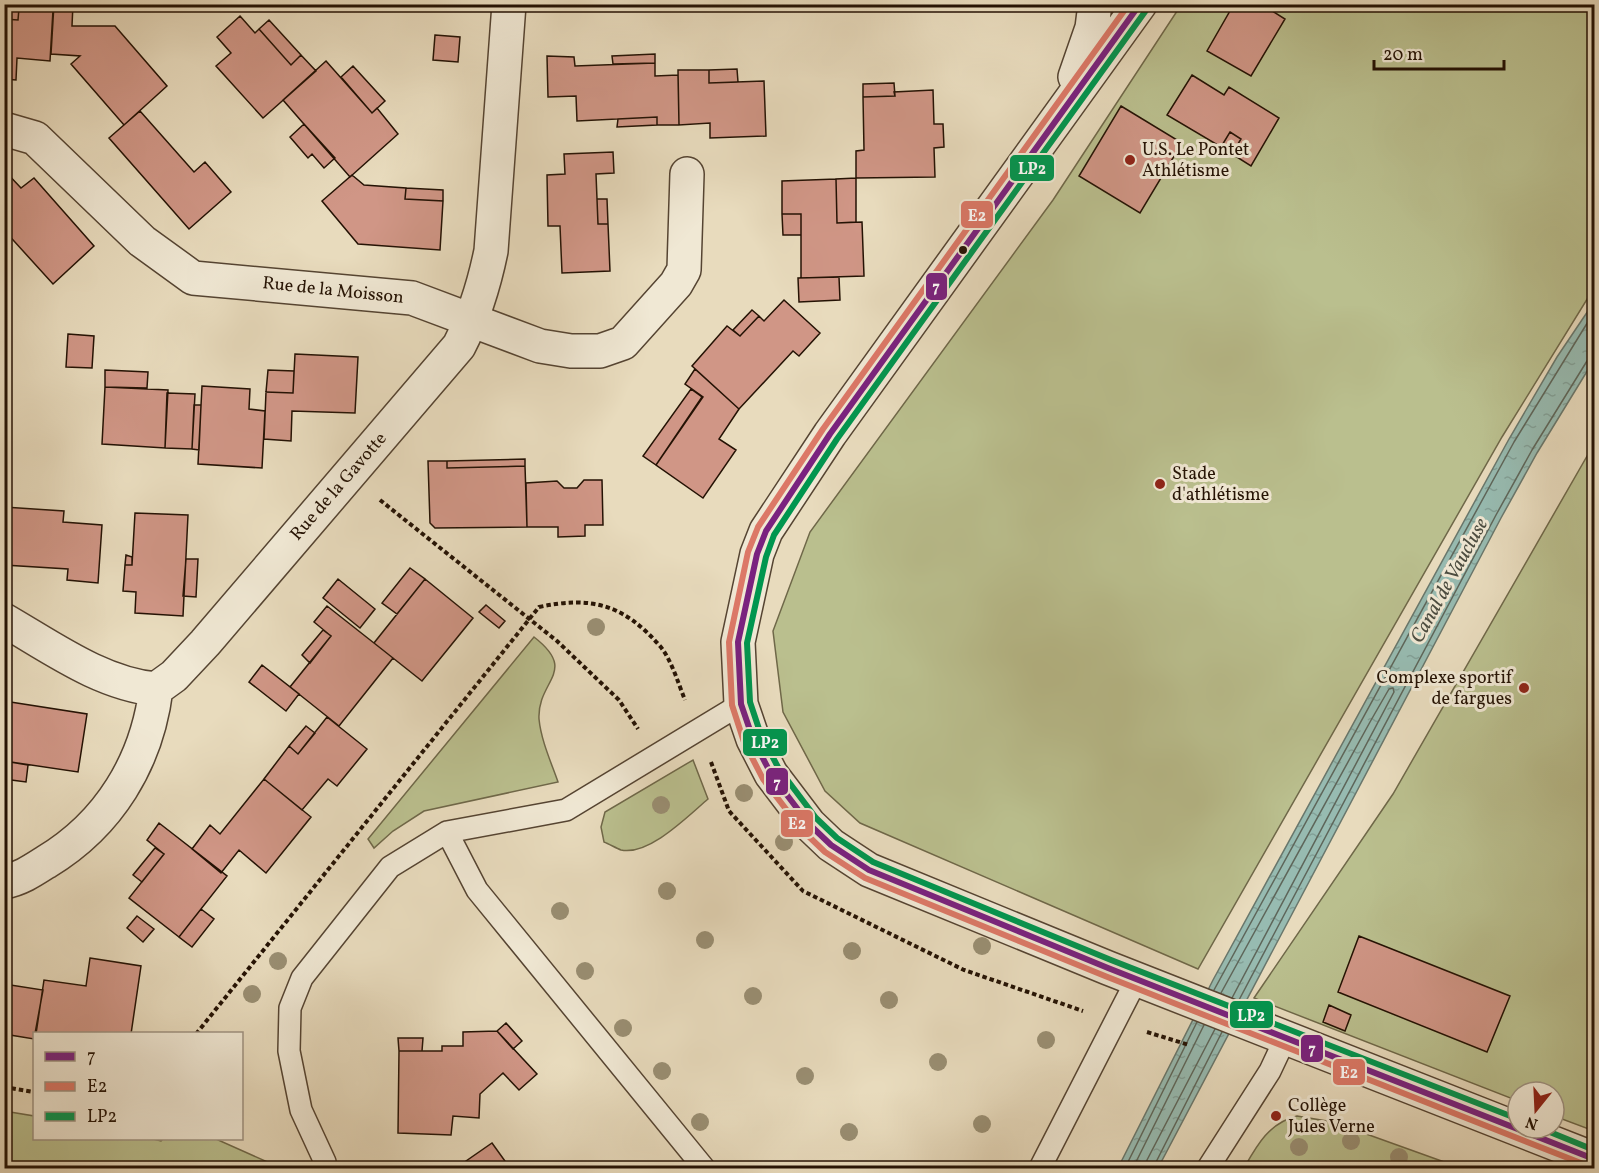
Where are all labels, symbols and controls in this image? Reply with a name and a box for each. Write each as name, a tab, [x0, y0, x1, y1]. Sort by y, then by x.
scale bar	[1374, 33, 1504, 71]
text: 20 m	[1383, 43, 1423, 68]
place label: U.S. Le Pontet Athlétisme	[1142, 138, 1249, 184]
marker: U.S. Le Pontet Athlétisme	[1123, 153, 1137, 167]
line badge: LP2	[1009, 154, 1055, 182]
text: LP2	[1018, 159, 1046, 181]
line badge: E2	[960, 200, 994, 229]
text: E2	[968, 206, 986, 228]
unlabelled marker	[957, 244, 969, 256]
street label: Rue de la Moisson	[261, 271, 405, 311]
line badge: 7	[925, 272, 948, 301]
text: 7	[932, 277, 940, 299]
street label: Rue de la Gavotte	[285, 427, 393, 547]
place label: Stade d'athlétisme	[1172, 462, 1269, 508]
marker: Stade d'athlétisme	[1153, 477, 1167, 491]
water label: Canal de Vaucluse	[1404, 513, 1496, 649]
place label: Complexe sportif de fargues	[1377, 666, 1514, 712]
marker: Complexe sportif de fargues	[1517, 681, 1531, 695]
line badge: LP2	[742, 728, 788, 757]
text: LP2	[751, 733, 779, 755]
line badge: 7	[765, 767, 789, 796]
text: 7	[773, 773, 781, 795]
line badge: E2	[780, 809, 814, 838]
text: E2	[788, 814, 806, 836]
line badge: LP2	[1229, 1000, 1274, 1029]
text: LP2	[1237, 1006, 1265, 1028]
legend	[33, 1032, 243, 1140]
line badge: 7	[1300, 1034, 1324, 1063]
text: 7	[1308, 1039, 1316, 1061]
text: 7	[87, 1045, 96, 1070]
line badge: E2	[1332, 1058, 1366, 1086]
text: E2	[1340, 1063, 1358, 1085]
text: E2	[87, 1075, 107, 1100]
north arrow	[1506, 1080, 1566, 1140]
place label: Collège Jules Verne	[1288, 1094, 1375, 1140]
text: LP2	[87, 1105, 117, 1130]
marker: Collège Jules Verne	[1269, 1109, 1283, 1123]
text: N	[1523, 1110, 1541, 1135]

